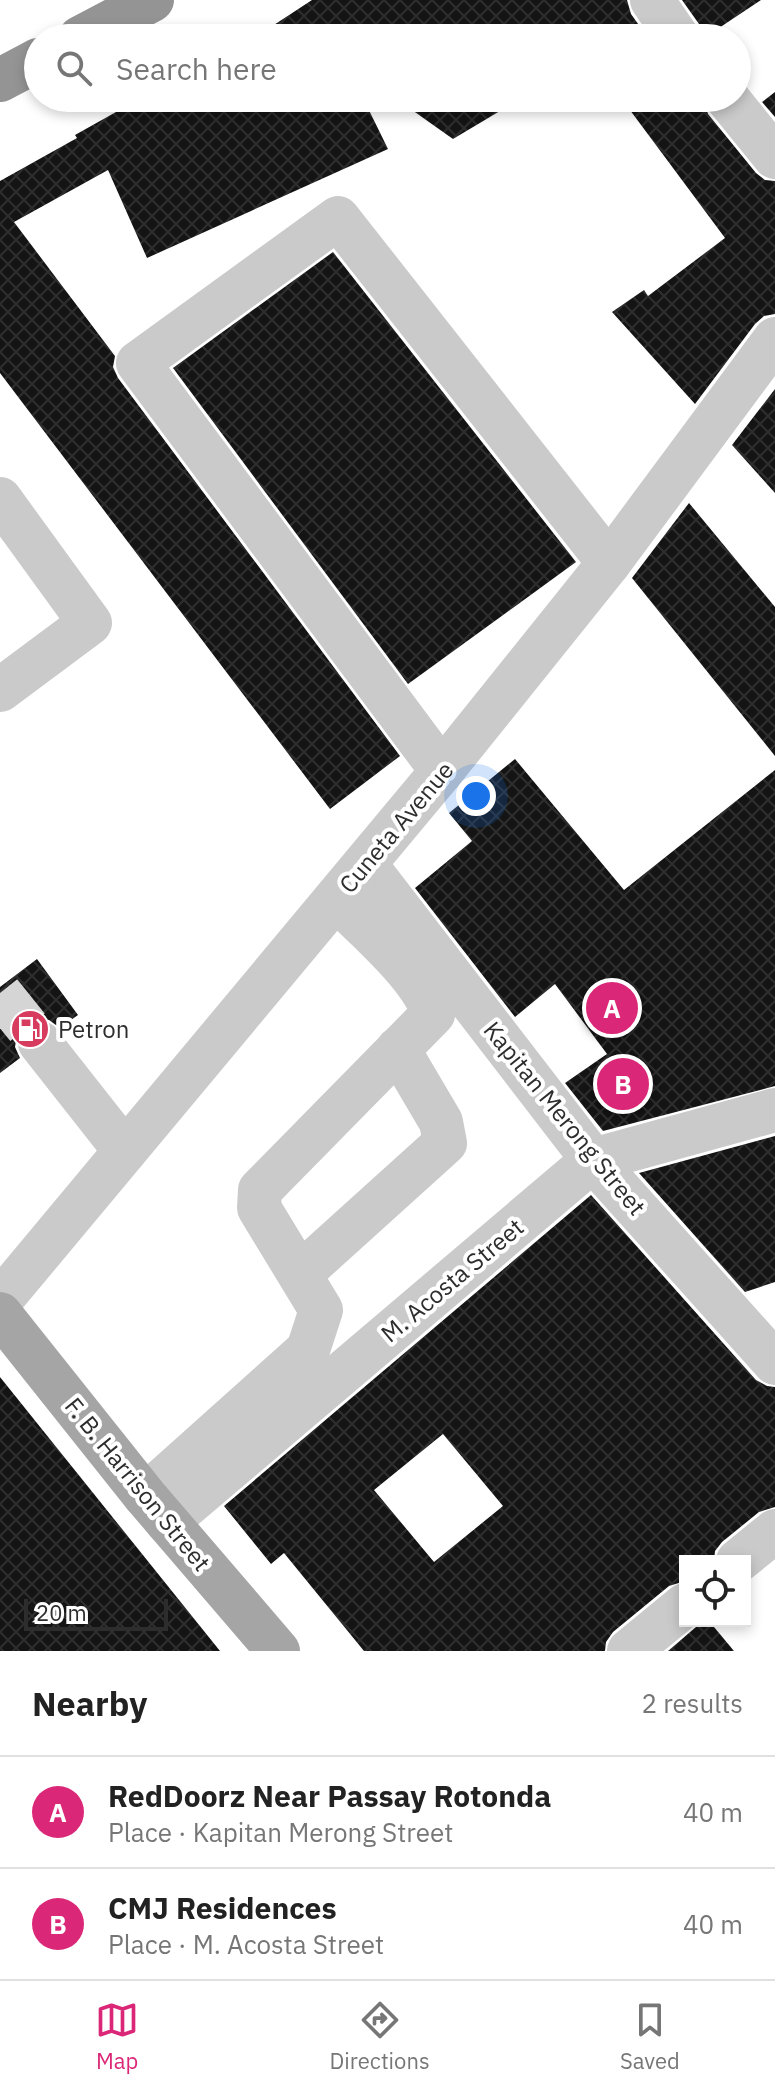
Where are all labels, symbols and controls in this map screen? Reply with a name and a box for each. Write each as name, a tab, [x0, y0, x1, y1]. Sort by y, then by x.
search box	[24, 24, 751, 112]
icon: search	[52, 46, 96, 90]
text: Search here	[116, 49, 277, 88]
street label: Cuneta Avenue	[332, 755, 460, 899]
your location	[456, 776, 496, 816]
pin: A	[586, 978, 638, 1038]
fuel station icon: Petron	[9, 1008, 51, 1050]
place label: Petron	[58, 1013, 129, 1045]
street label: Kapitan Merong Street	[477, 1014, 653, 1222]
pin: B	[597, 1054, 649, 1114]
street label: M. Acosta Street	[374, 1211, 530, 1349]
street label: F. B. Harrison Street	[58, 1390, 218, 1578]
map controls	[679, 1555, 751, 1627]
button: locate	[679, 1555, 751, 1627]
scale bar	[24, 1595, 168, 1631]
text: 20 m	[36, 1598, 87, 1627]
text: Nearby	[32, 1681, 147, 1725]
text: 2 results	[641, 1686, 743, 1720]
text: RedDoorz Near Passay Rotonda	[108, 1776, 551, 1815]
text: A	[49, 1795, 67, 1829]
text: 40 m	[683, 1795, 743, 1829]
text: Place · Kapitan Merong Street	[108, 1815, 453, 1849]
text: CMJ Residences	[108, 1888, 337, 1927]
text: B	[49, 1907, 67, 1941]
text: 40 m	[683, 1907, 743, 1941]
text: Place · M. Acosta Street	[108, 1927, 384, 1961]
tab: Map	[95, 1998, 139, 2075]
tab: Directions	[330, 1998, 430, 2075]
tab: Saved	[620, 1998, 680, 2075]

